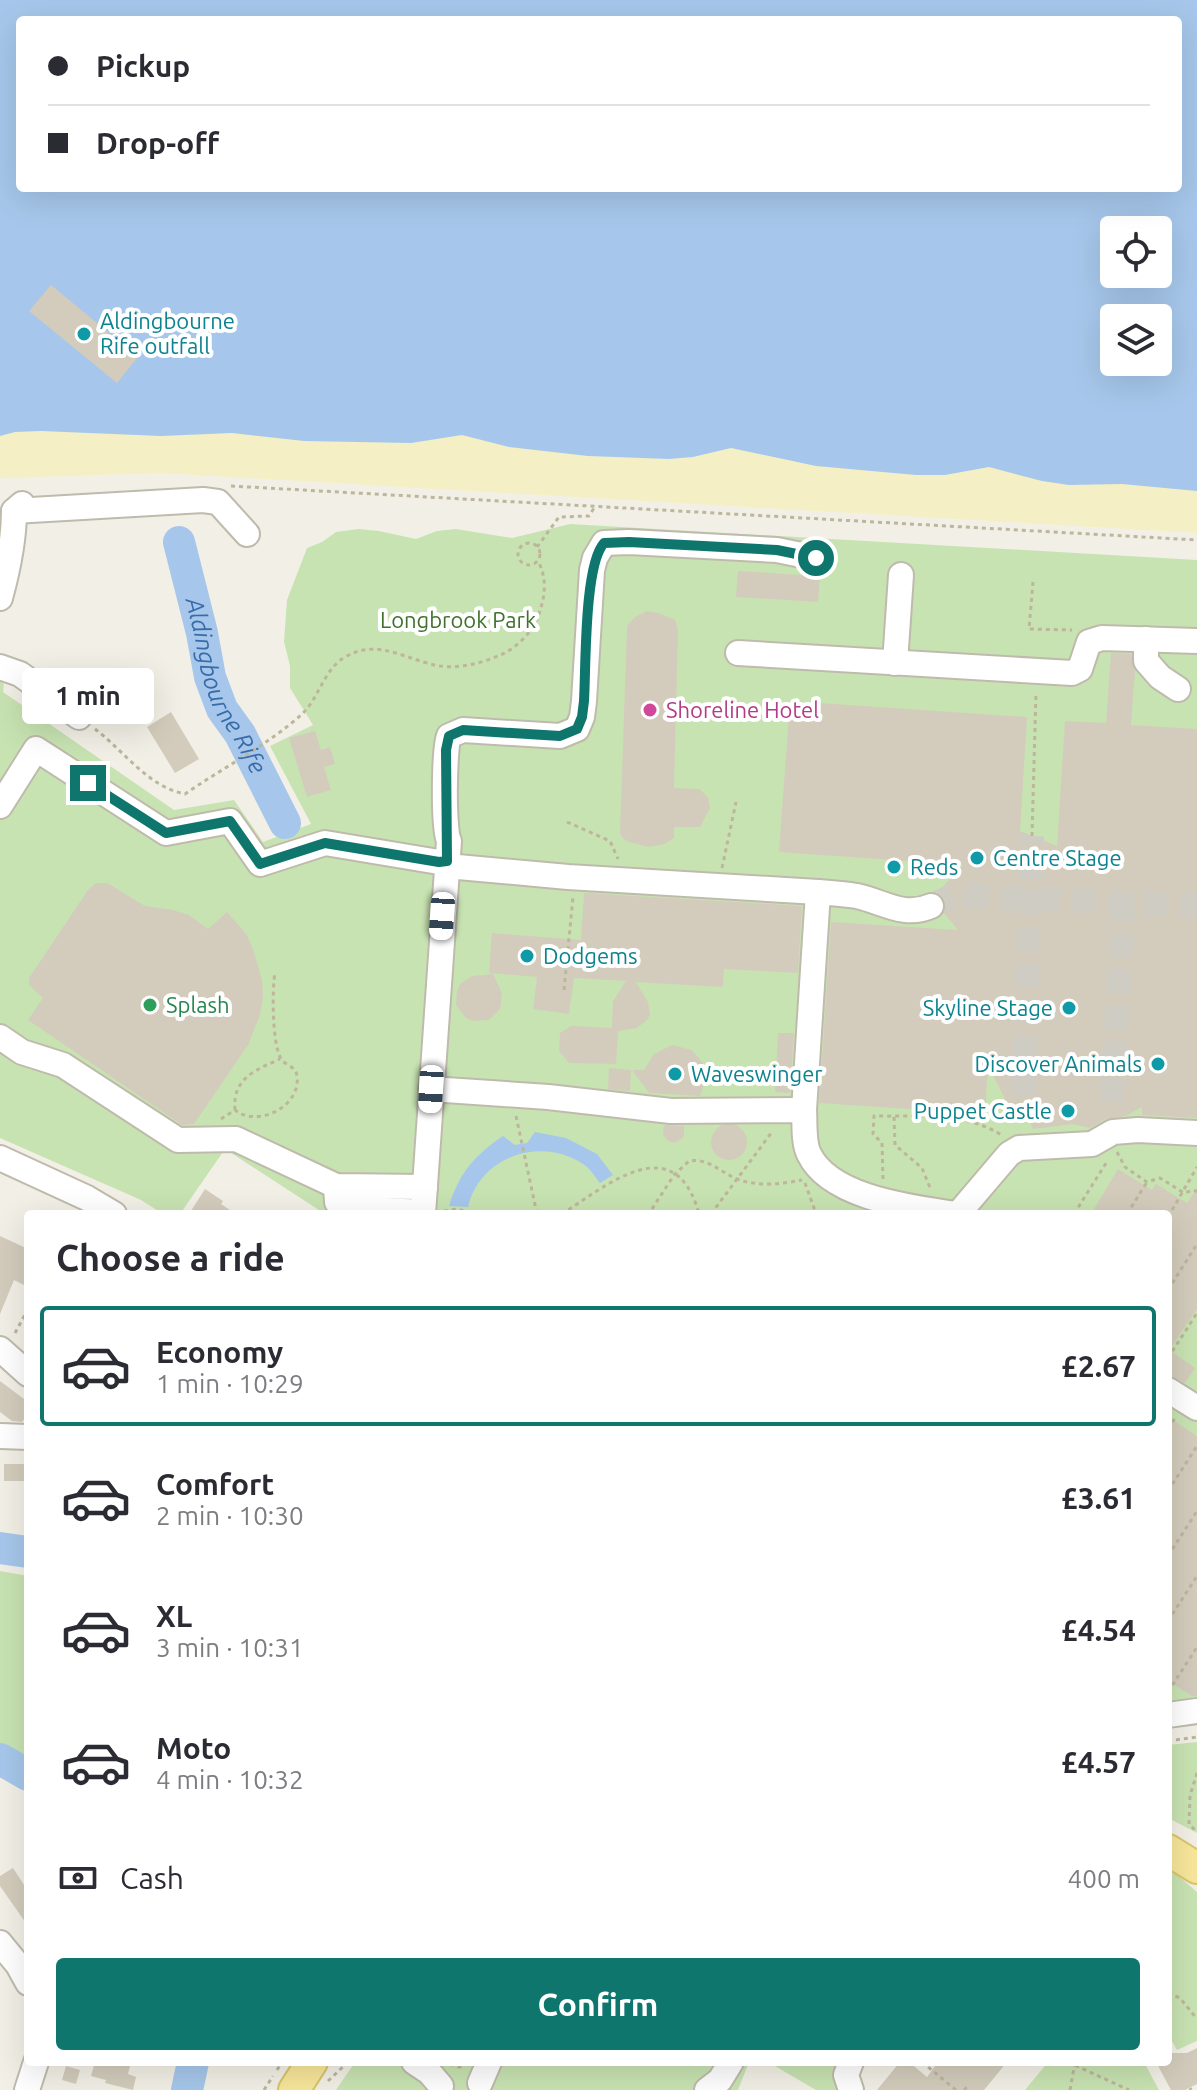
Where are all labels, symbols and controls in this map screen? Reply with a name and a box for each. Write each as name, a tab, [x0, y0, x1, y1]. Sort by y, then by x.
text: Pickup	[96, 49, 190, 83]
text: Drop-off	[96, 126, 219, 160]
map controls	[1100, 216, 1172, 376]
button: locate	[1100, 216, 1172, 288]
button: layers	[1100, 304, 1172, 376]
place label: Aldingbourne Rife outfall	[100, 308, 235, 358]
marker: Aldingbourne Rife outfall	[75, 325, 93, 343]
route start	[798, 540, 834, 576]
water label: Aldingbourne Rife	[180, 594, 272, 778]
park label: Longbrook Park	[380, 607, 536, 632]
callout: 1 min	[22, 667, 154, 723]
text: 1 min	[55, 681, 121, 710]
place label: Shoreline Hotel	[666, 697, 819, 722]
marker: Shoreline Hotel	[641, 701, 659, 719]
route end	[70, 765, 106, 801]
place label: Centre Stage	[993, 845, 1122, 870]
marker: Centre Stage	[968, 849, 986, 867]
place label: Reds	[910, 854, 958, 879]
marker: Reds	[885, 858, 903, 876]
car	[428, 891, 456, 941]
place label: Dodgems	[543, 943, 638, 968]
marker: Dodgems	[518, 947, 536, 965]
place label: Splash	[166, 992, 230, 1017]
place label: Skyline Stage	[923, 995, 1053, 1020]
marker: Splash	[141, 996, 159, 1014]
marker: Skyline Stage	[1060, 999, 1078, 1017]
place label: Discover Animals	[975, 1051, 1142, 1076]
marker: Discover Animals	[1149, 1055, 1167, 1073]
place label: Waveswinger	[691, 1061, 823, 1086]
car	[418, 1064, 444, 1114]
marker: Waveswinger	[666, 1065, 684, 1083]
place label: Puppet Castle	[914, 1098, 1052, 1123]
marker: Puppet Castle	[1059, 1102, 1077, 1120]
text: Choose a ride	[56, 1237, 285, 1278]
icon: car	[60, 1330, 132, 1402]
text: Economy	[156, 1335, 283, 1369]
text: £2.67	[1061, 1349, 1136, 1383]
text: 1 min · 10:29	[156, 1369, 304, 1398]
icon: car	[60, 1462, 132, 1534]
text: Comfort	[156, 1467, 274, 1501]
text: £3.61	[1061, 1481, 1136, 1515]
text: 2 min · 10:30	[156, 1501, 304, 1530]
icon: car	[60, 1594, 132, 1666]
text: XL	[156, 1599, 192, 1633]
text: £4.54	[1061, 1613, 1136, 1647]
text: 3 min · 10:31	[156, 1633, 304, 1662]
icon: car	[60, 1726, 132, 1798]
text: Moto	[156, 1731, 231, 1765]
text: £4.57	[1061, 1745, 1136, 1779]
text: 4 min · 10:32	[156, 1765, 304, 1794]
icon: cash	[56, 1856, 100, 1900]
text: Cash	[120, 1861, 184, 1895]
text: 400 m	[1068, 1864, 1140, 1893]
button: Confirm	[56, 1958, 1140, 2050]

